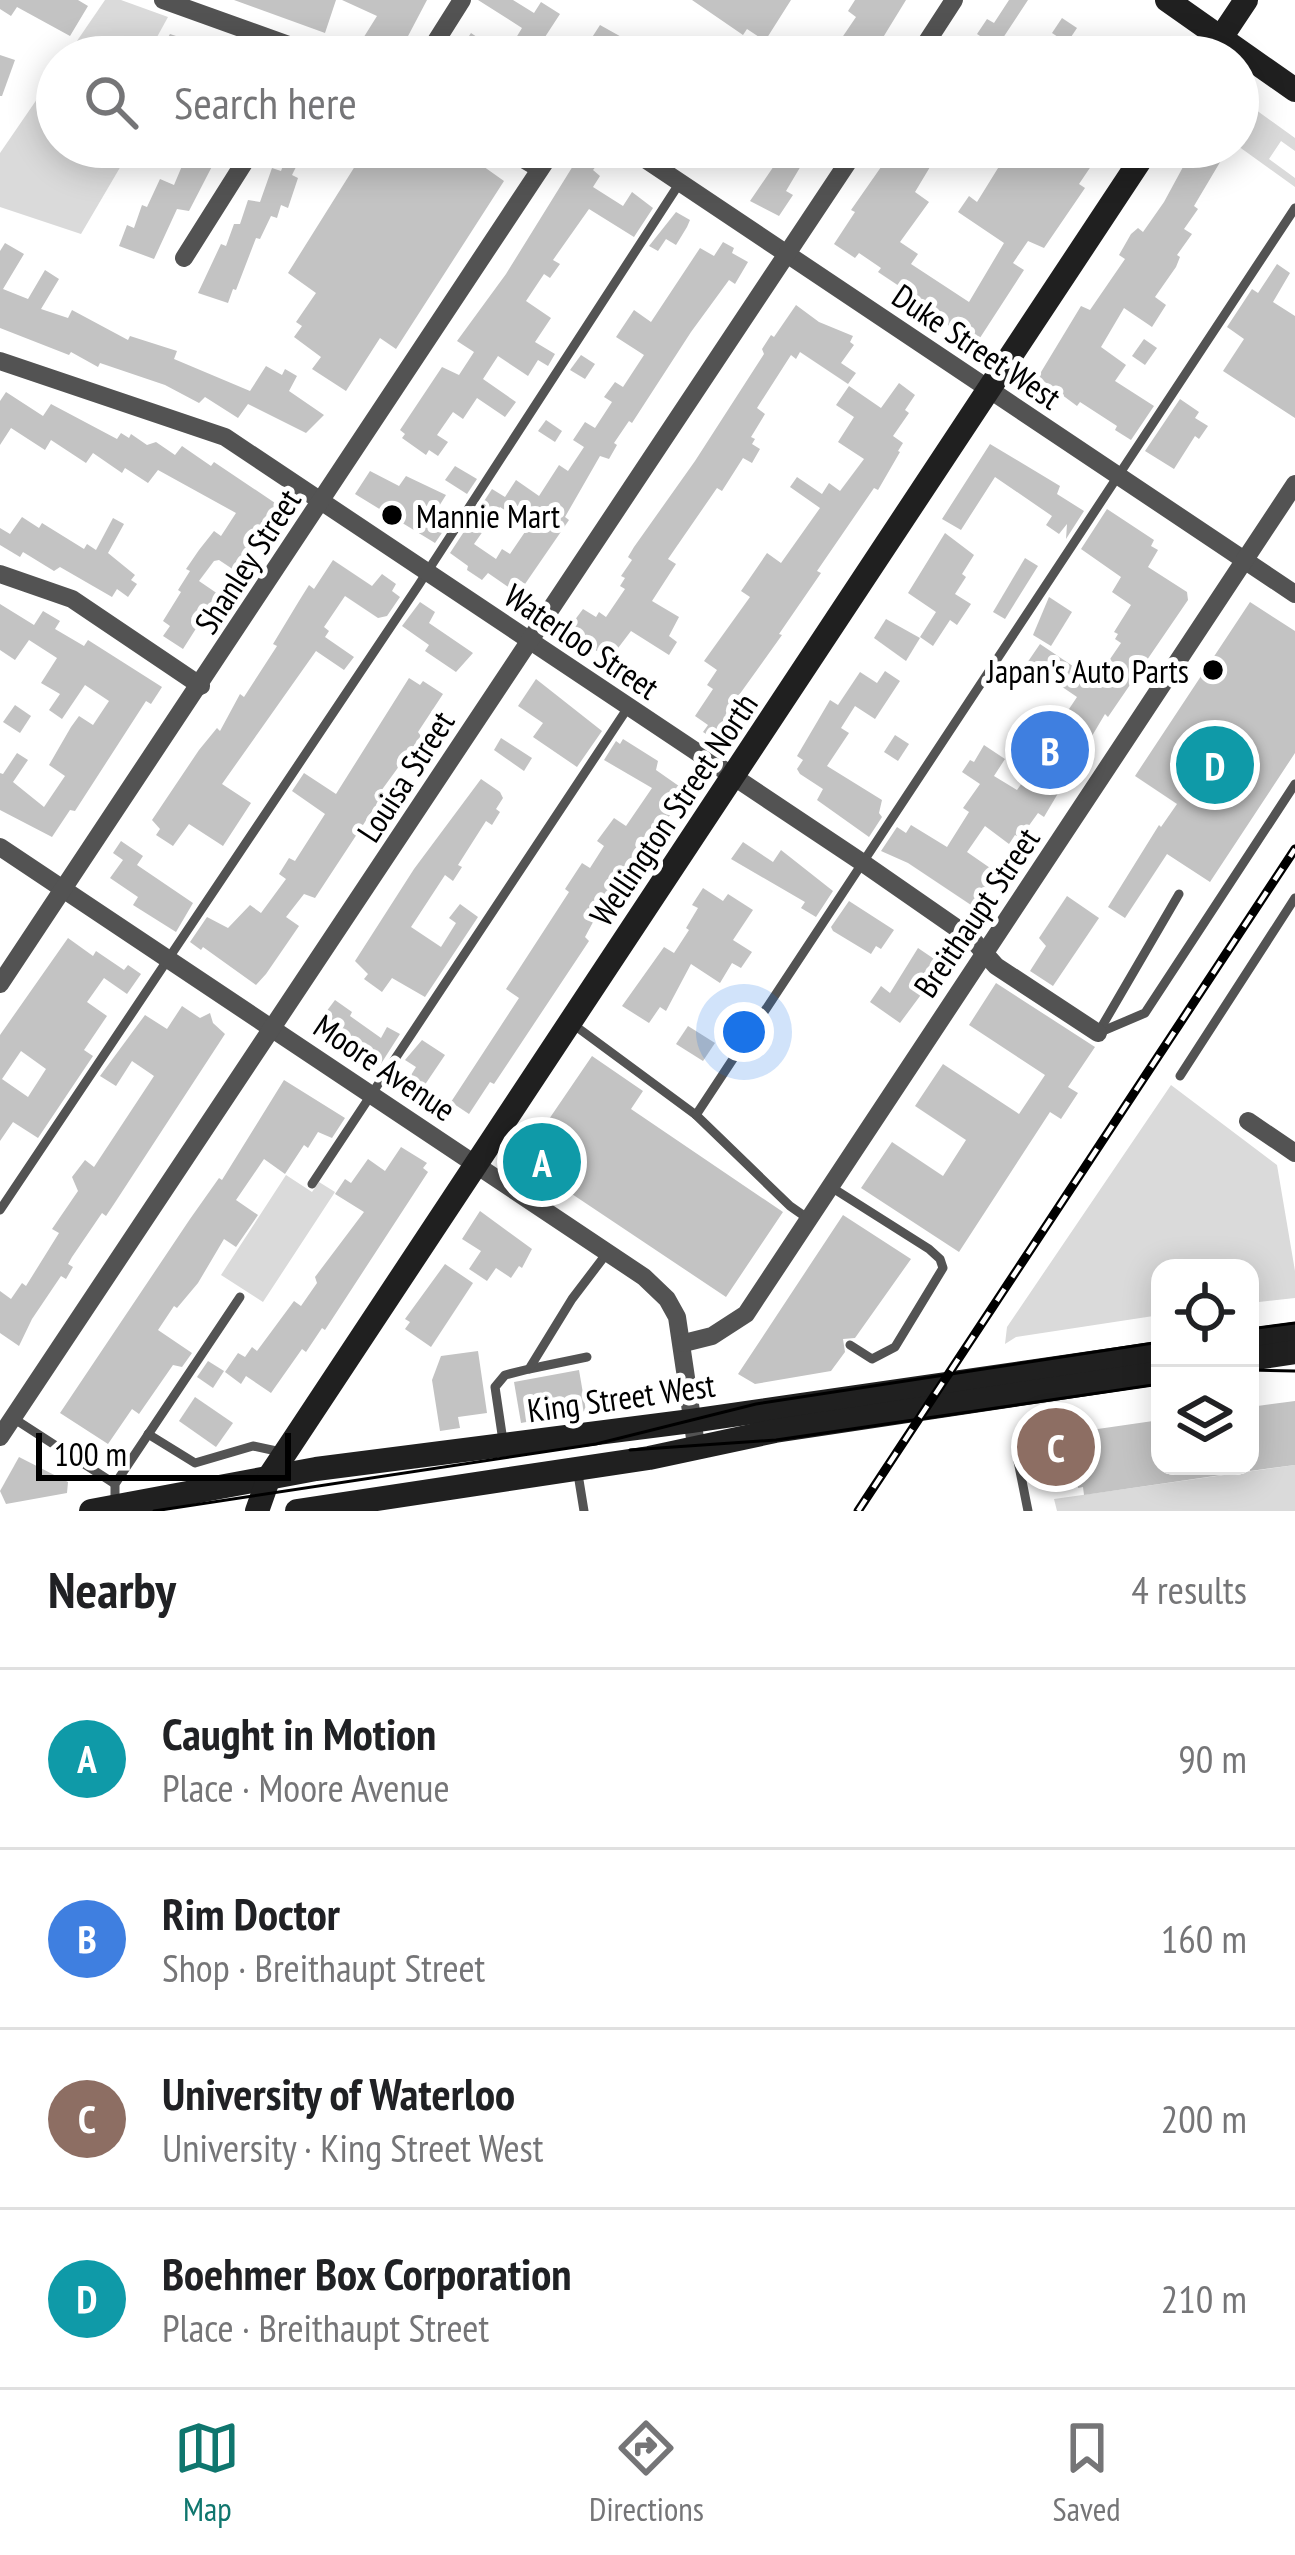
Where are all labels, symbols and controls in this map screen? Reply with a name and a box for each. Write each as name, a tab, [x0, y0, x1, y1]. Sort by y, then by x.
search box	[36, 36, 1259, 168]
icon: search	[78, 69, 144, 135]
text: Search here	[174, 73, 357, 131]
street label: Duke Street West	[884, 274, 1070, 418]
street label: Shanley Street	[184, 481, 310, 641]
place label: Mannie Mart	[416, 494, 560, 537]
marker: Mannie Mart	[379, 502, 405, 528]
street label: Waterloo Street	[497, 574, 667, 708]
place label: Japan's Auto Parts	[986, 649, 1189, 692]
marker: Japan's Auto Parts	[1200, 657, 1226, 683]
street label: Wellington Street North	[579, 685, 767, 933]
street label: Louisa Street	[347, 702, 463, 850]
pin: B	[1011, 705, 1089, 795]
pin: D	[1176, 720, 1254, 810]
street label: Breithaupt Street	[904, 819, 1048, 1005]
your location	[714, 1002, 774, 1062]
street label: Moore Avenue	[306, 1004, 464, 1130]
pin: A	[503, 1117, 581, 1207]
map controls	[1151, 1259, 1259, 1475]
button: locate	[1151, 1259, 1259, 1367]
street label: King Street West	[525, 1363, 717, 1431]
button: layers	[1151, 1367, 1259, 1475]
pin: C	[1017, 1402, 1095, 1492]
scale bar	[36, 1427, 291, 1480]
text: 100 m	[54, 1432, 127, 1475]
text: Nearby	[48, 1556, 176, 1622]
text: 4 results	[1131, 1564, 1247, 1615]
text: Caught in Motion	[162, 1704, 436, 1762]
text: A	[77, 1733, 97, 1784]
text: 90 m	[1178, 1733, 1247, 1784]
text: Place · Moore Avenue	[162, 1762, 450, 1813]
text: Rim Doctor	[162, 1884, 340, 1942]
text: B	[77, 1913, 97, 1964]
text: 160 m	[1161, 1913, 1247, 1964]
text: Shop · Breithaupt Street	[162, 1942, 485, 1993]
text: University of Waterloo	[162, 2064, 515, 2122]
text: C	[78, 2093, 96, 2144]
text: 200 m	[1161, 2093, 1247, 2144]
text: University · King Street West	[162, 2122, 543, 2173]
text: Boehmer Box Corporation	[162, 2244, 571, 2302]
text: D	[77, 2273, 97, 2324]
text: 210 m	[1161, 2273, 1247, 2324]
text: Place · Breithaupt Street	[162, 2302, 489, 2353]
tab: Map	[174, 2415, 240, 2530]
tab: Directions	[589, 2415, 704, 2530]
tab: Saved	[1053, 2415, 1121, 2530]

